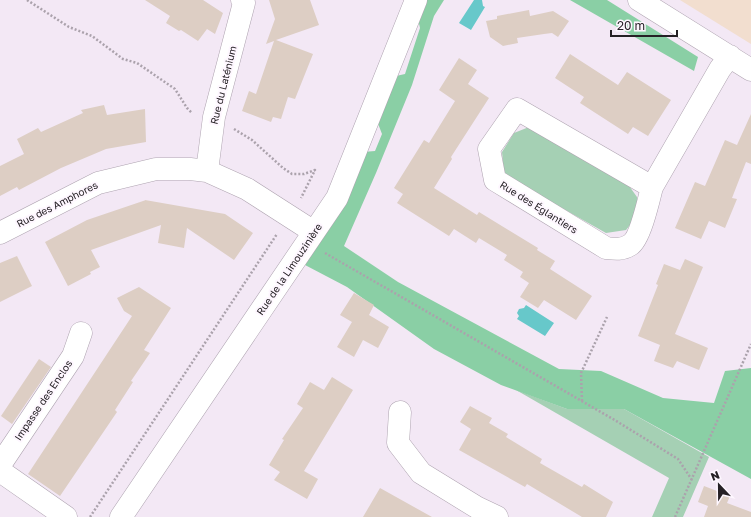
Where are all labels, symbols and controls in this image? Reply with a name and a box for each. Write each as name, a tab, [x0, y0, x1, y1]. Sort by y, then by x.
scale bar	[611, 12, 677, 38]
text: 20 m	[617, 18, 645, 33]
street label: Rue du Laténium	[207, 44, 239, 126]
street label: Rue des Amphores	[14, 178, 100, 230]
street label: Rue des Églantiers	[498, 178, 580, 236]
street label: Rue de la Limouzinière	[254, 221, 324, 317]
street label: Impasse des Enclos	[12, 357, 74, 443]
north arrow	[699, 465, 739, 505]
text: N	[709, 468, 721, 483]

